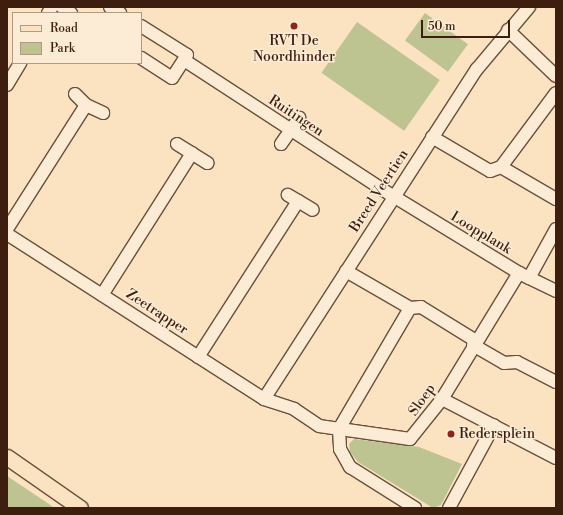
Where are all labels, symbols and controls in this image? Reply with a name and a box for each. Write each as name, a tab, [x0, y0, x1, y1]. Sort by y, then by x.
legend	[12, 12, 142, 64]
scale bar	[423, 12, 512, 38]
text: 50 m	[428, 19, 456, 34]
text: Road	[50, 21, 78, 36]
marker: RVT De Noordhinder	[289, 21, 299, 31]
place label: RVT De Noordhinder	[253, 33, 335, 66]
text: Park	[50, 41, 75, 56]
street label: Ruitingen	[265, 92, 327, 140]
street label: Breed Veertien	[346, 147, 412, 235]
street label: Loopplank	[448, 208, 514, 258]
street label: Zeetrapper	[123, 286, 191, 338]
street label: Sloep	[405, 381, 439, 419]
place label: Redersplein	[459, 426, 535, 442]
marker: Redersplein	[446, 429, 456, 439]

